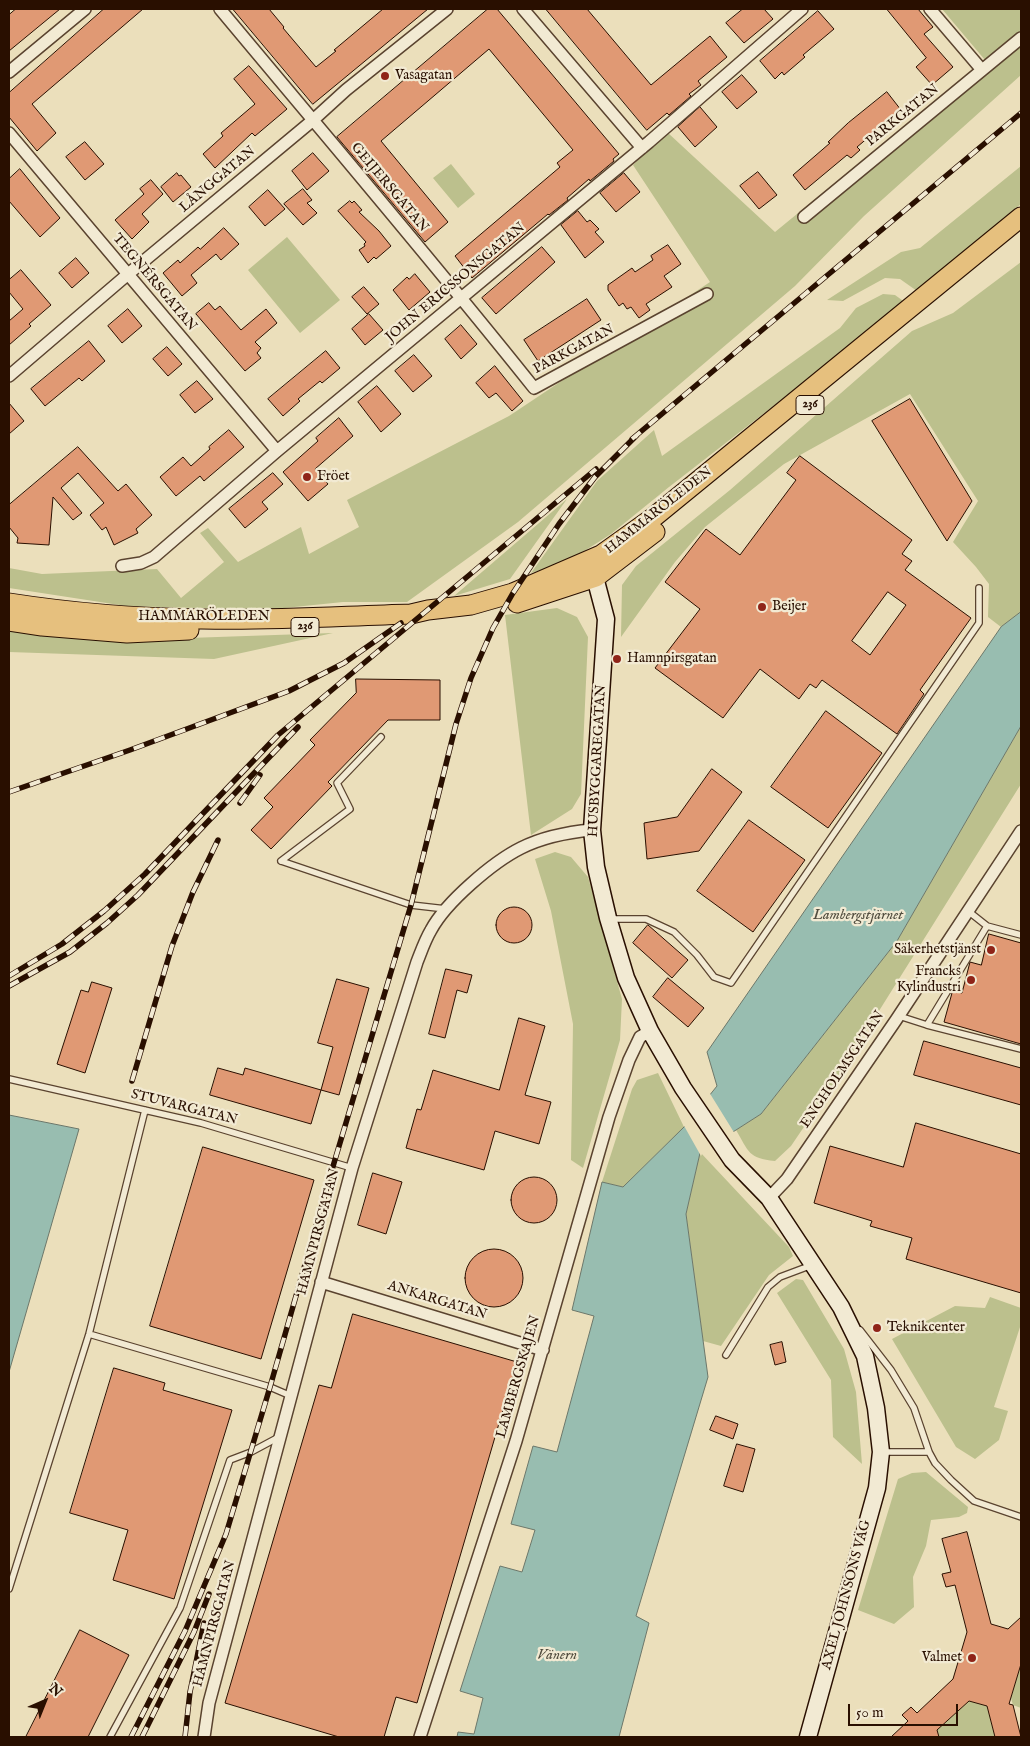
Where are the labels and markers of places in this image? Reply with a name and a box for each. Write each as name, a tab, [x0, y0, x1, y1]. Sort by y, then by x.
place label: Vasagatan	[395, 68, 452, 84]
marker: Vasagatan	[379, 70, 391, 82]
place label: Fröet	[317, 469, 350, 485]
marker: Fröet	[301, 471, 313, 483]
place label: Beijer	[772, 599, 806, 615]
marker: Beijer	[756, 601, 768, 613]
place label: Hamnpirsgatan	[627, 651, 717, 667]
marker: Hamnpirsgatan	[611, 653, 623, 665]
place label: Säkerhetstjänst	[894, 942, 981, 958]
marker: Säkerhetstjänst	[985, 944, 997, 956]
place label: Francks Kylindustri	[897, 964, 961, 996]
marker: Francks Kylindustri	[965, 974, 977, 986]
place label: Teknikcenter	[887, 1320, 965, 1336]
marker: Teknikcenter	[871, 1322, 883, 1334]
place label: Valmet	[922, 1650, 962, 1666]
marker: Valmet	[966, 1652, 978, 1664]

